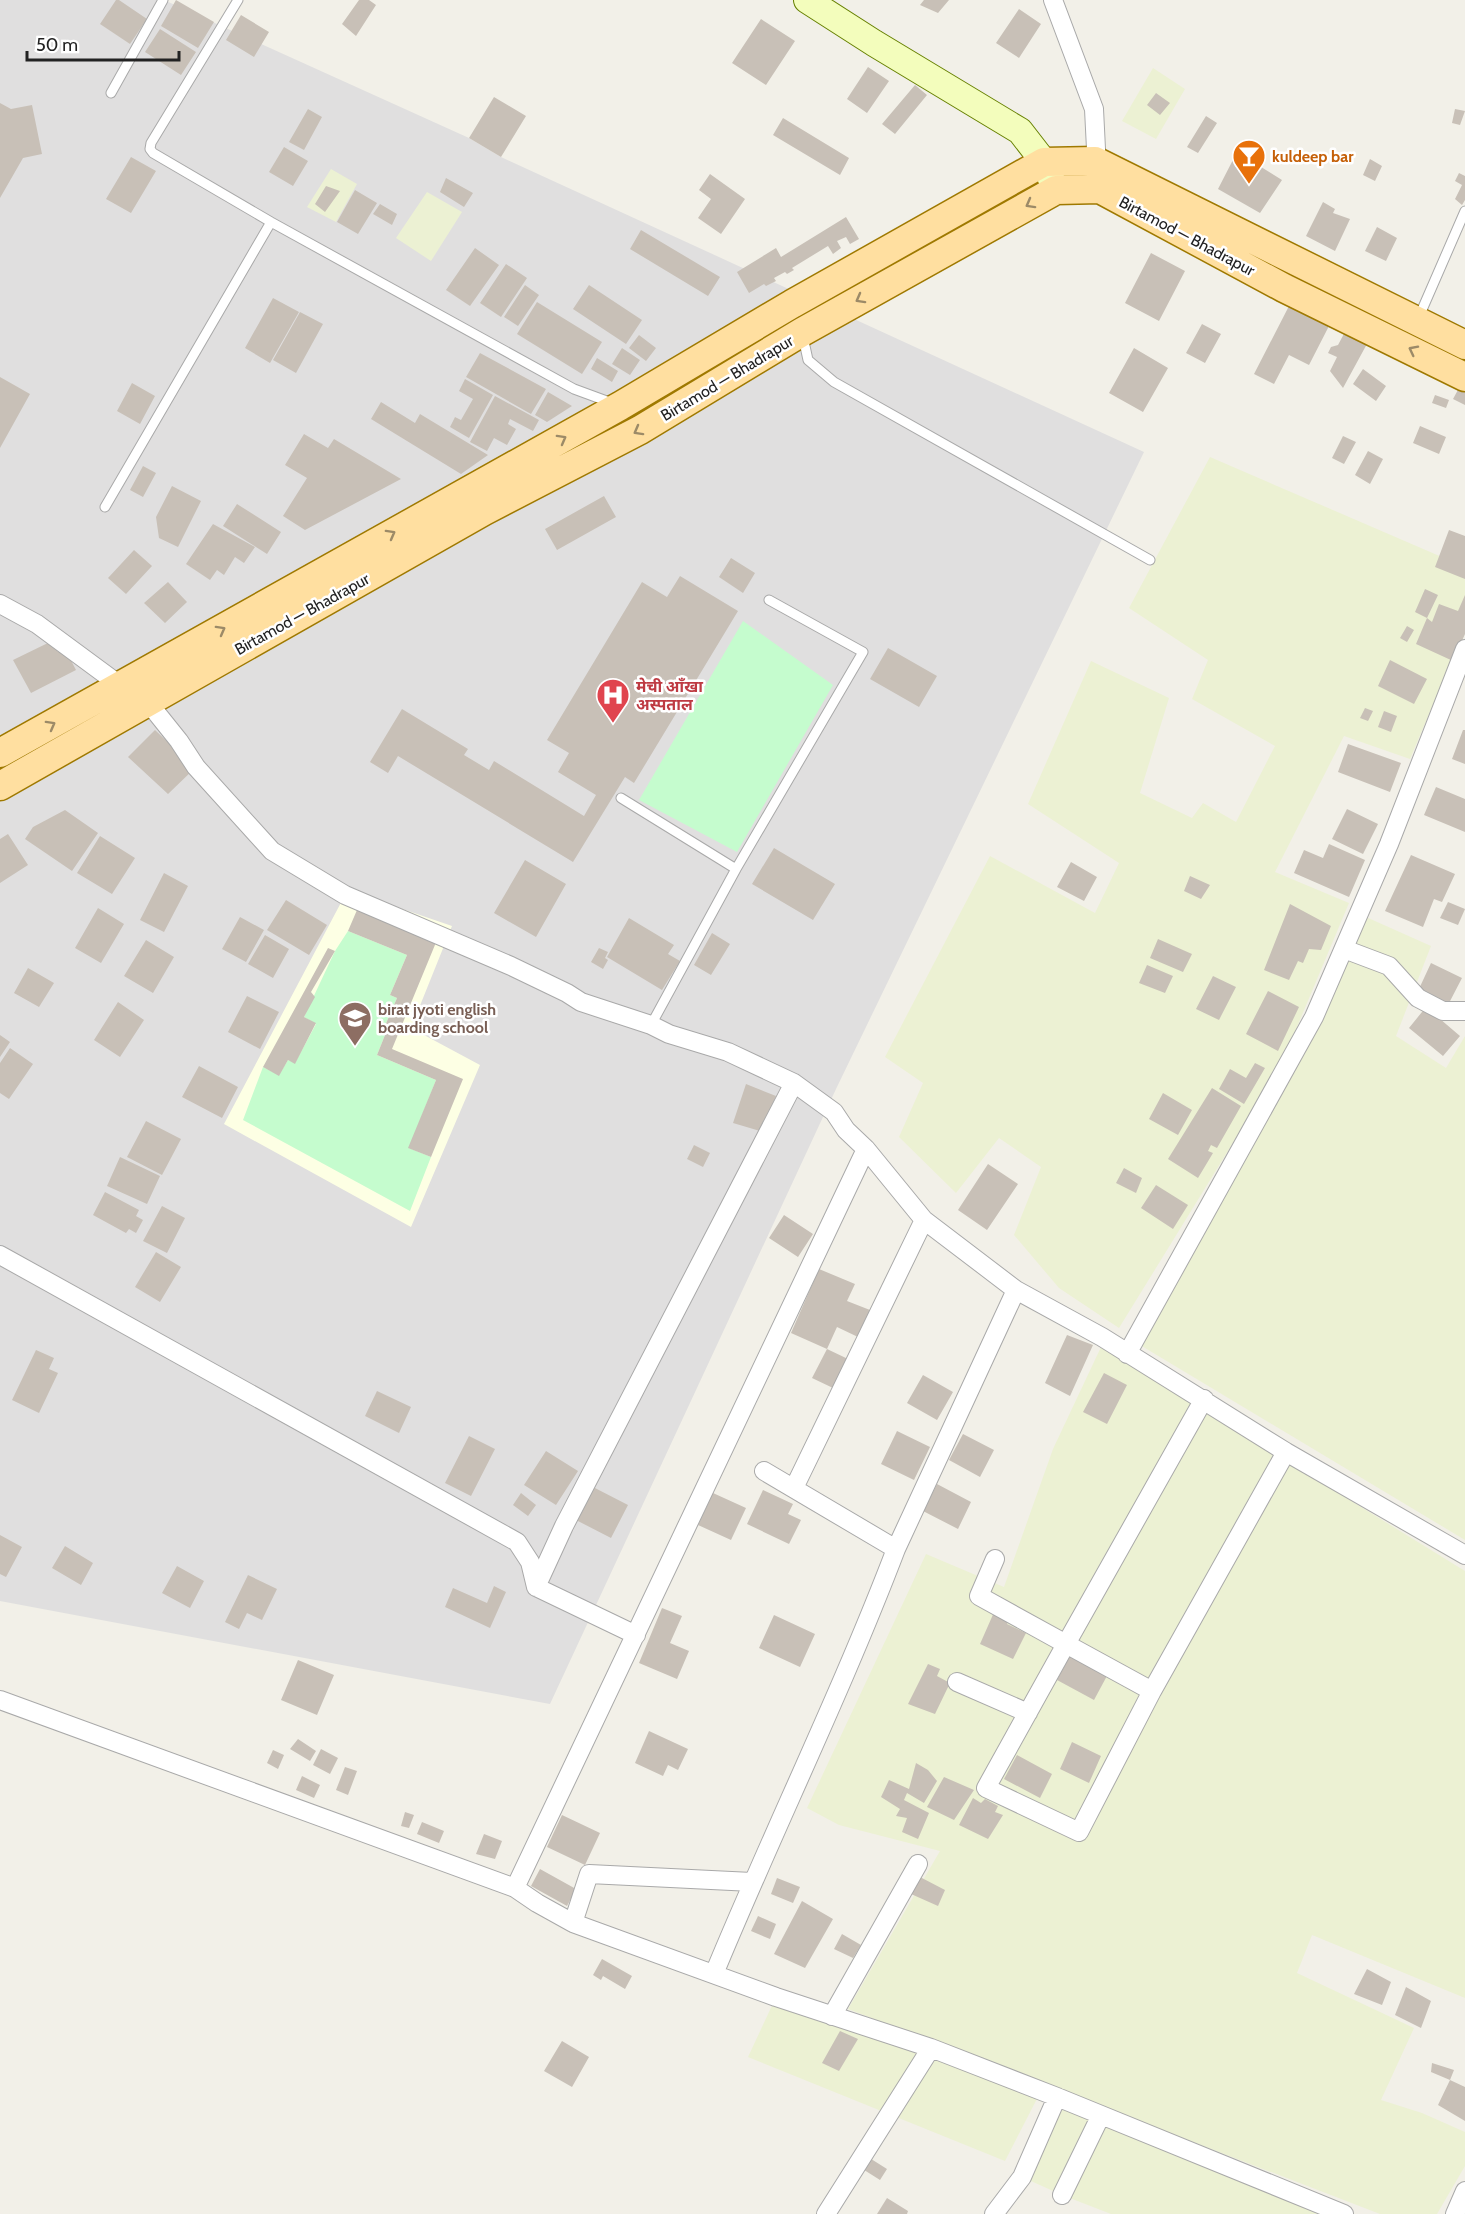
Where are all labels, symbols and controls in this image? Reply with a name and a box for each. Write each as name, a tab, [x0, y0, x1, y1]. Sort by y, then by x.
scale bar	[27, 24, 178, 62]
text: 50 m	[36, 34, 78, 56]
bar icon: kuldeep bar	[1231, 138, 1267, 185]
place label: kuldeep bar	[1272, 147, 1354, 166]
street label: Birtamod — Bhadrapur	[1116, 192, 1259, 280]
one-way arrow	[1026, 197, 1036, 208]
one-way arrow	[856, 292, 866, 304]
street label: Birtamod — Bhadrapur	[657, 330, 797, 425]
one-way arrow	[1408, 346, 1419, 358]
one-way arrow	[634, 424, 644, 435]
one-way arrow	[555, 435, 566, 446]
one-way arrow	[385, 530, 396, 541]
street label: Birtamod — Bhadrapur	[231, 569, 373, 659]
one-way arrow	[215, 626, 225, 637]
hospital icon: मेची आँखा अस्पताल	[595, 677, 631, 724]
place label: मेची आँखा अस्पताल	[636, 677, 703, 714]
one-way arrow	[45, 721, 55, 732]
school or university icon: birat jyoti english boarding school	[337, 1000, 373, 1047]
place label: birat jyoti english boarding school	[378, 1000, 496, 1037]

